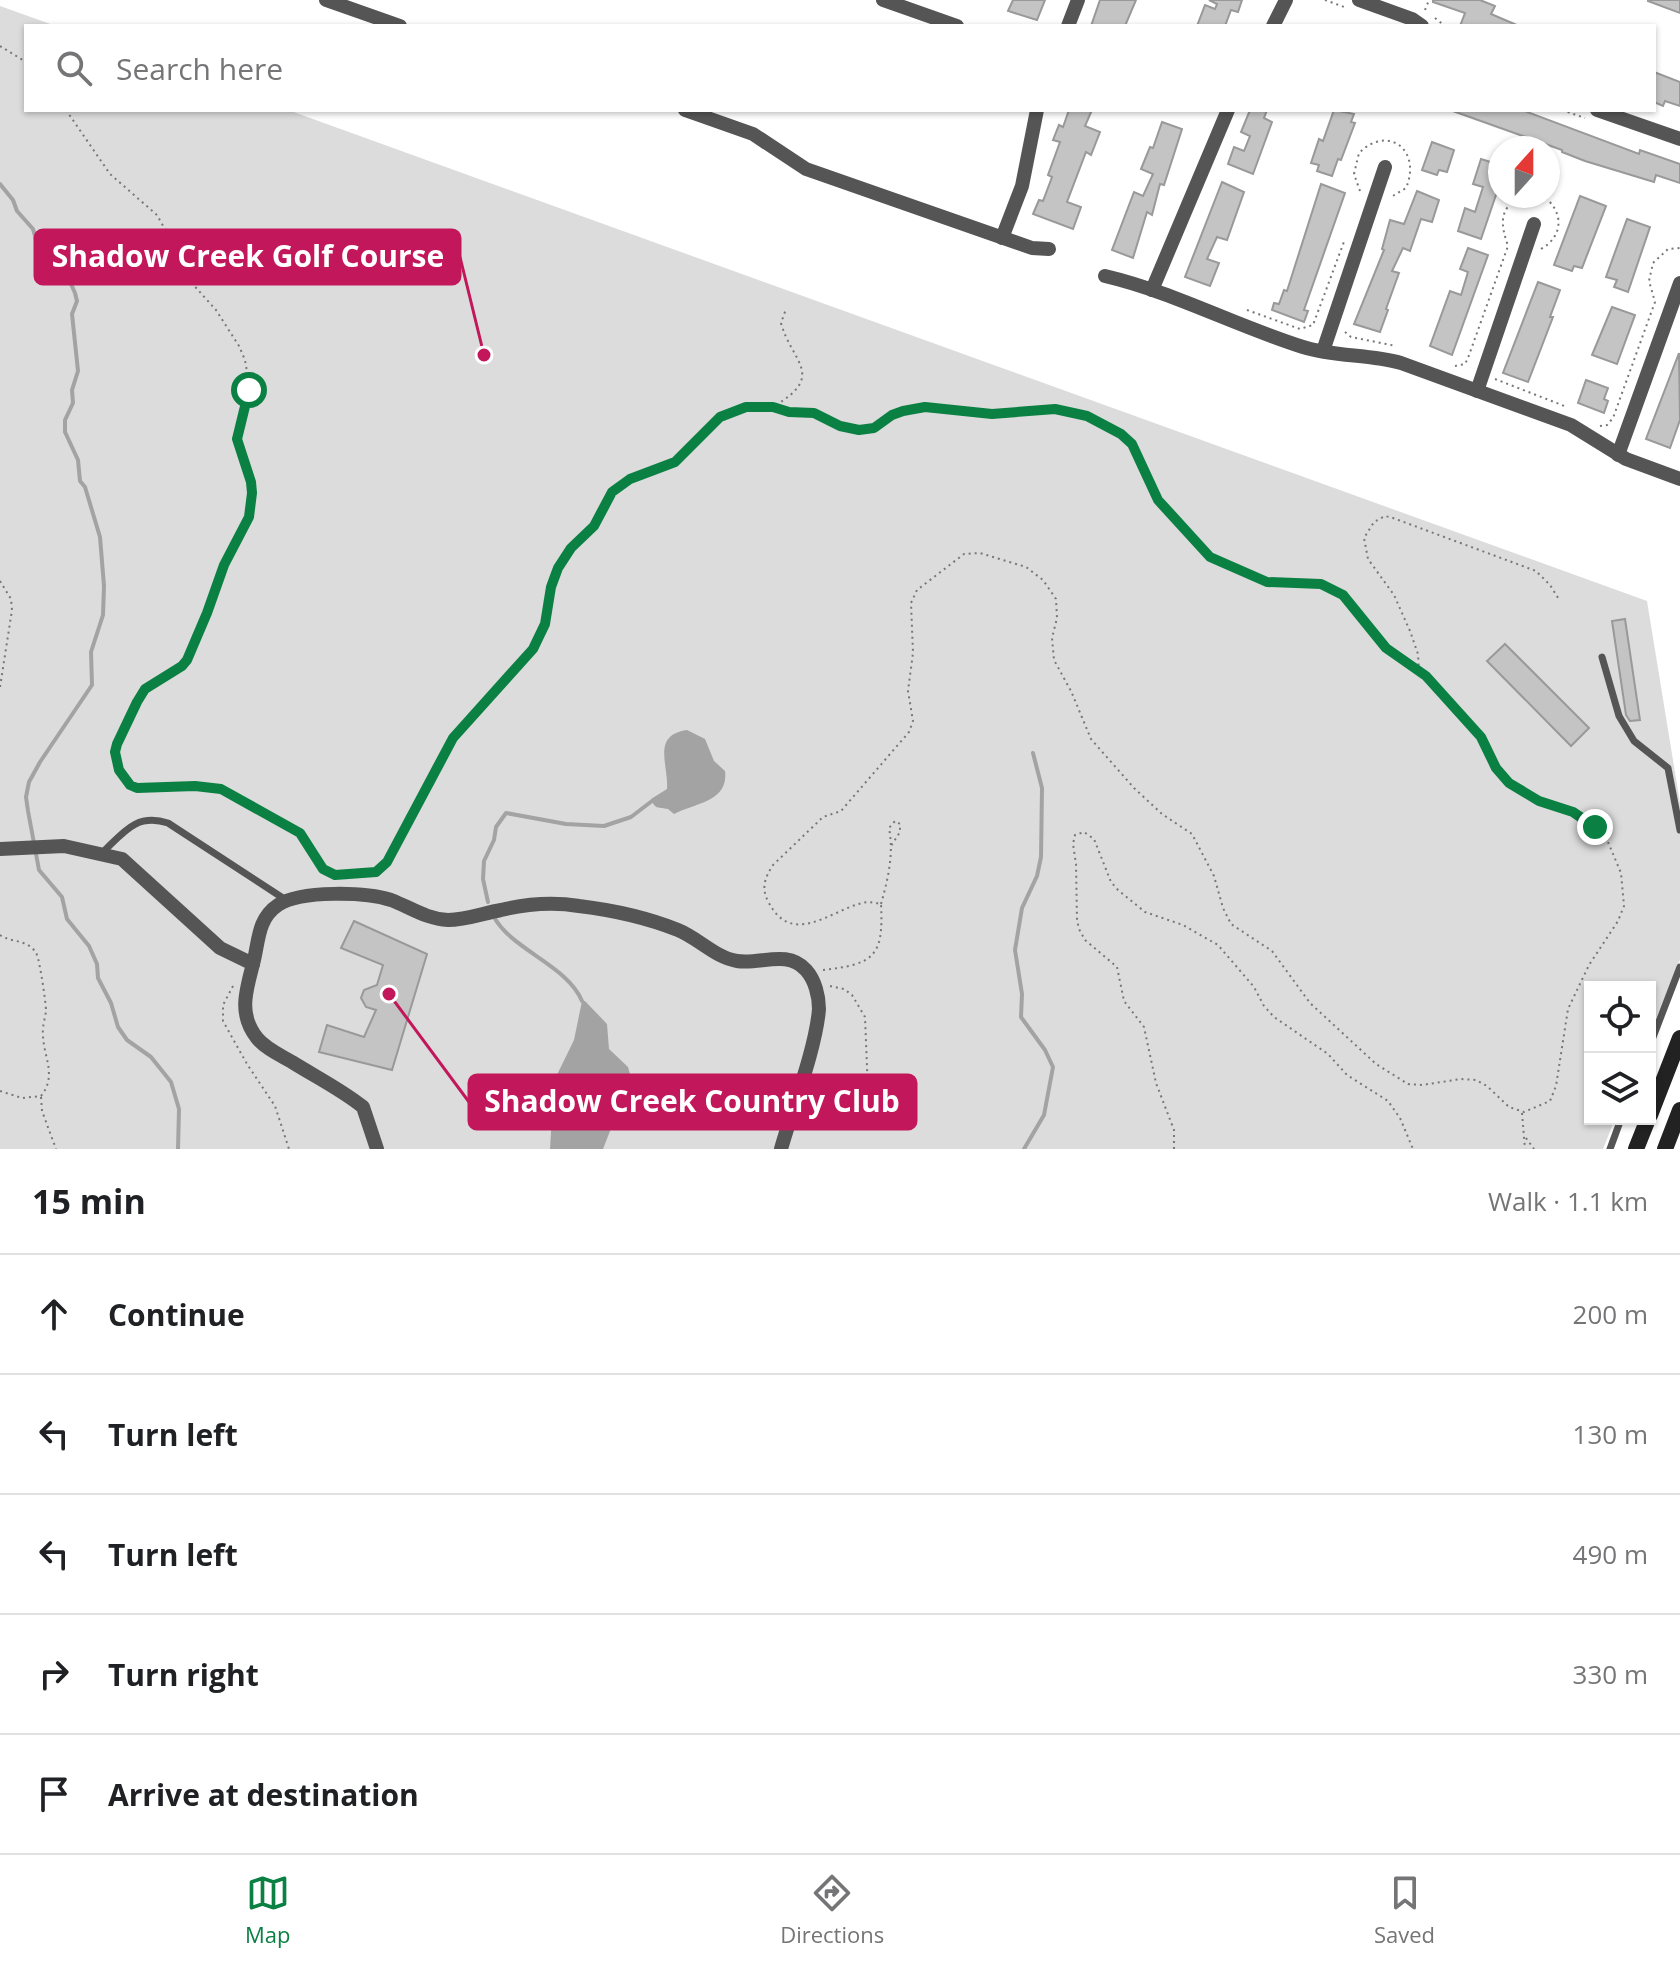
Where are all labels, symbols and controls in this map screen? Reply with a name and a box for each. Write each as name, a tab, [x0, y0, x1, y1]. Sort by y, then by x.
search box	[24, 24, 1656, 112]
icon: search	[52, 46, 96, 90]
text: Search here	[116, 48, 283, 89]
north arrow	[1488, 136, 1560, 208]
callout: Shadow Creek Golf Course	[35, 230, 460, 284]
text: Shadow Creek Golf Course	[52, 235, 444, 276]
route start	[231, 372, 267, 408]
route end	[1577, 809, 1613, 845]
map controls	[1584, 981, 1656, 1125]
button: locate	[1584, 981, 1656, 1053]
button: layers	[1584, 1053, 1656, 1125]
callout: Shadow Creek Country Club	[469, 1075, 916, 1129]
text: Shadow Creek Country Club	[484, 1080, 900, 1121]
text: 15 min	[32, 1178, 146, 1224]
text: Walk · 1.1 km	[1488, 1183, 1648, 1219]
icon: ahead	[32, 1292, 76, 1336]
text: Continue	[108, 1294, 245, 1335]
text: 200 m	[1573, 1296, 1648, 1332]
icon: left	[32, 1412, 76, 1456]
text: Turn left	[108, 1414, 238, 1455]
text: 130 m	[1573, 1416, 1648, 1452]
icon: left	[32, 1532, 76, 1576]
text: Turn left	[108, 1534, 238, 1575]
text: 490 m	[1573, 1536, 1648, 1572]
icon: right	[32, 1652, 76, 1696]
text: Turn right	[108, 1654, 259, 1695]
text: 330 m	[1573, 1656, 1648, 1692]
icon: arrive	[32, 1772, 76, 1816]
text: Arrive at destination	[108, 1774, 419, 1815]
tab: Map	[245, 1871, 290, 1949]
tab: Directions	[780, 1871, 884, 1949]
tab: Saved	[1374, 1871, 1435, 1949]

